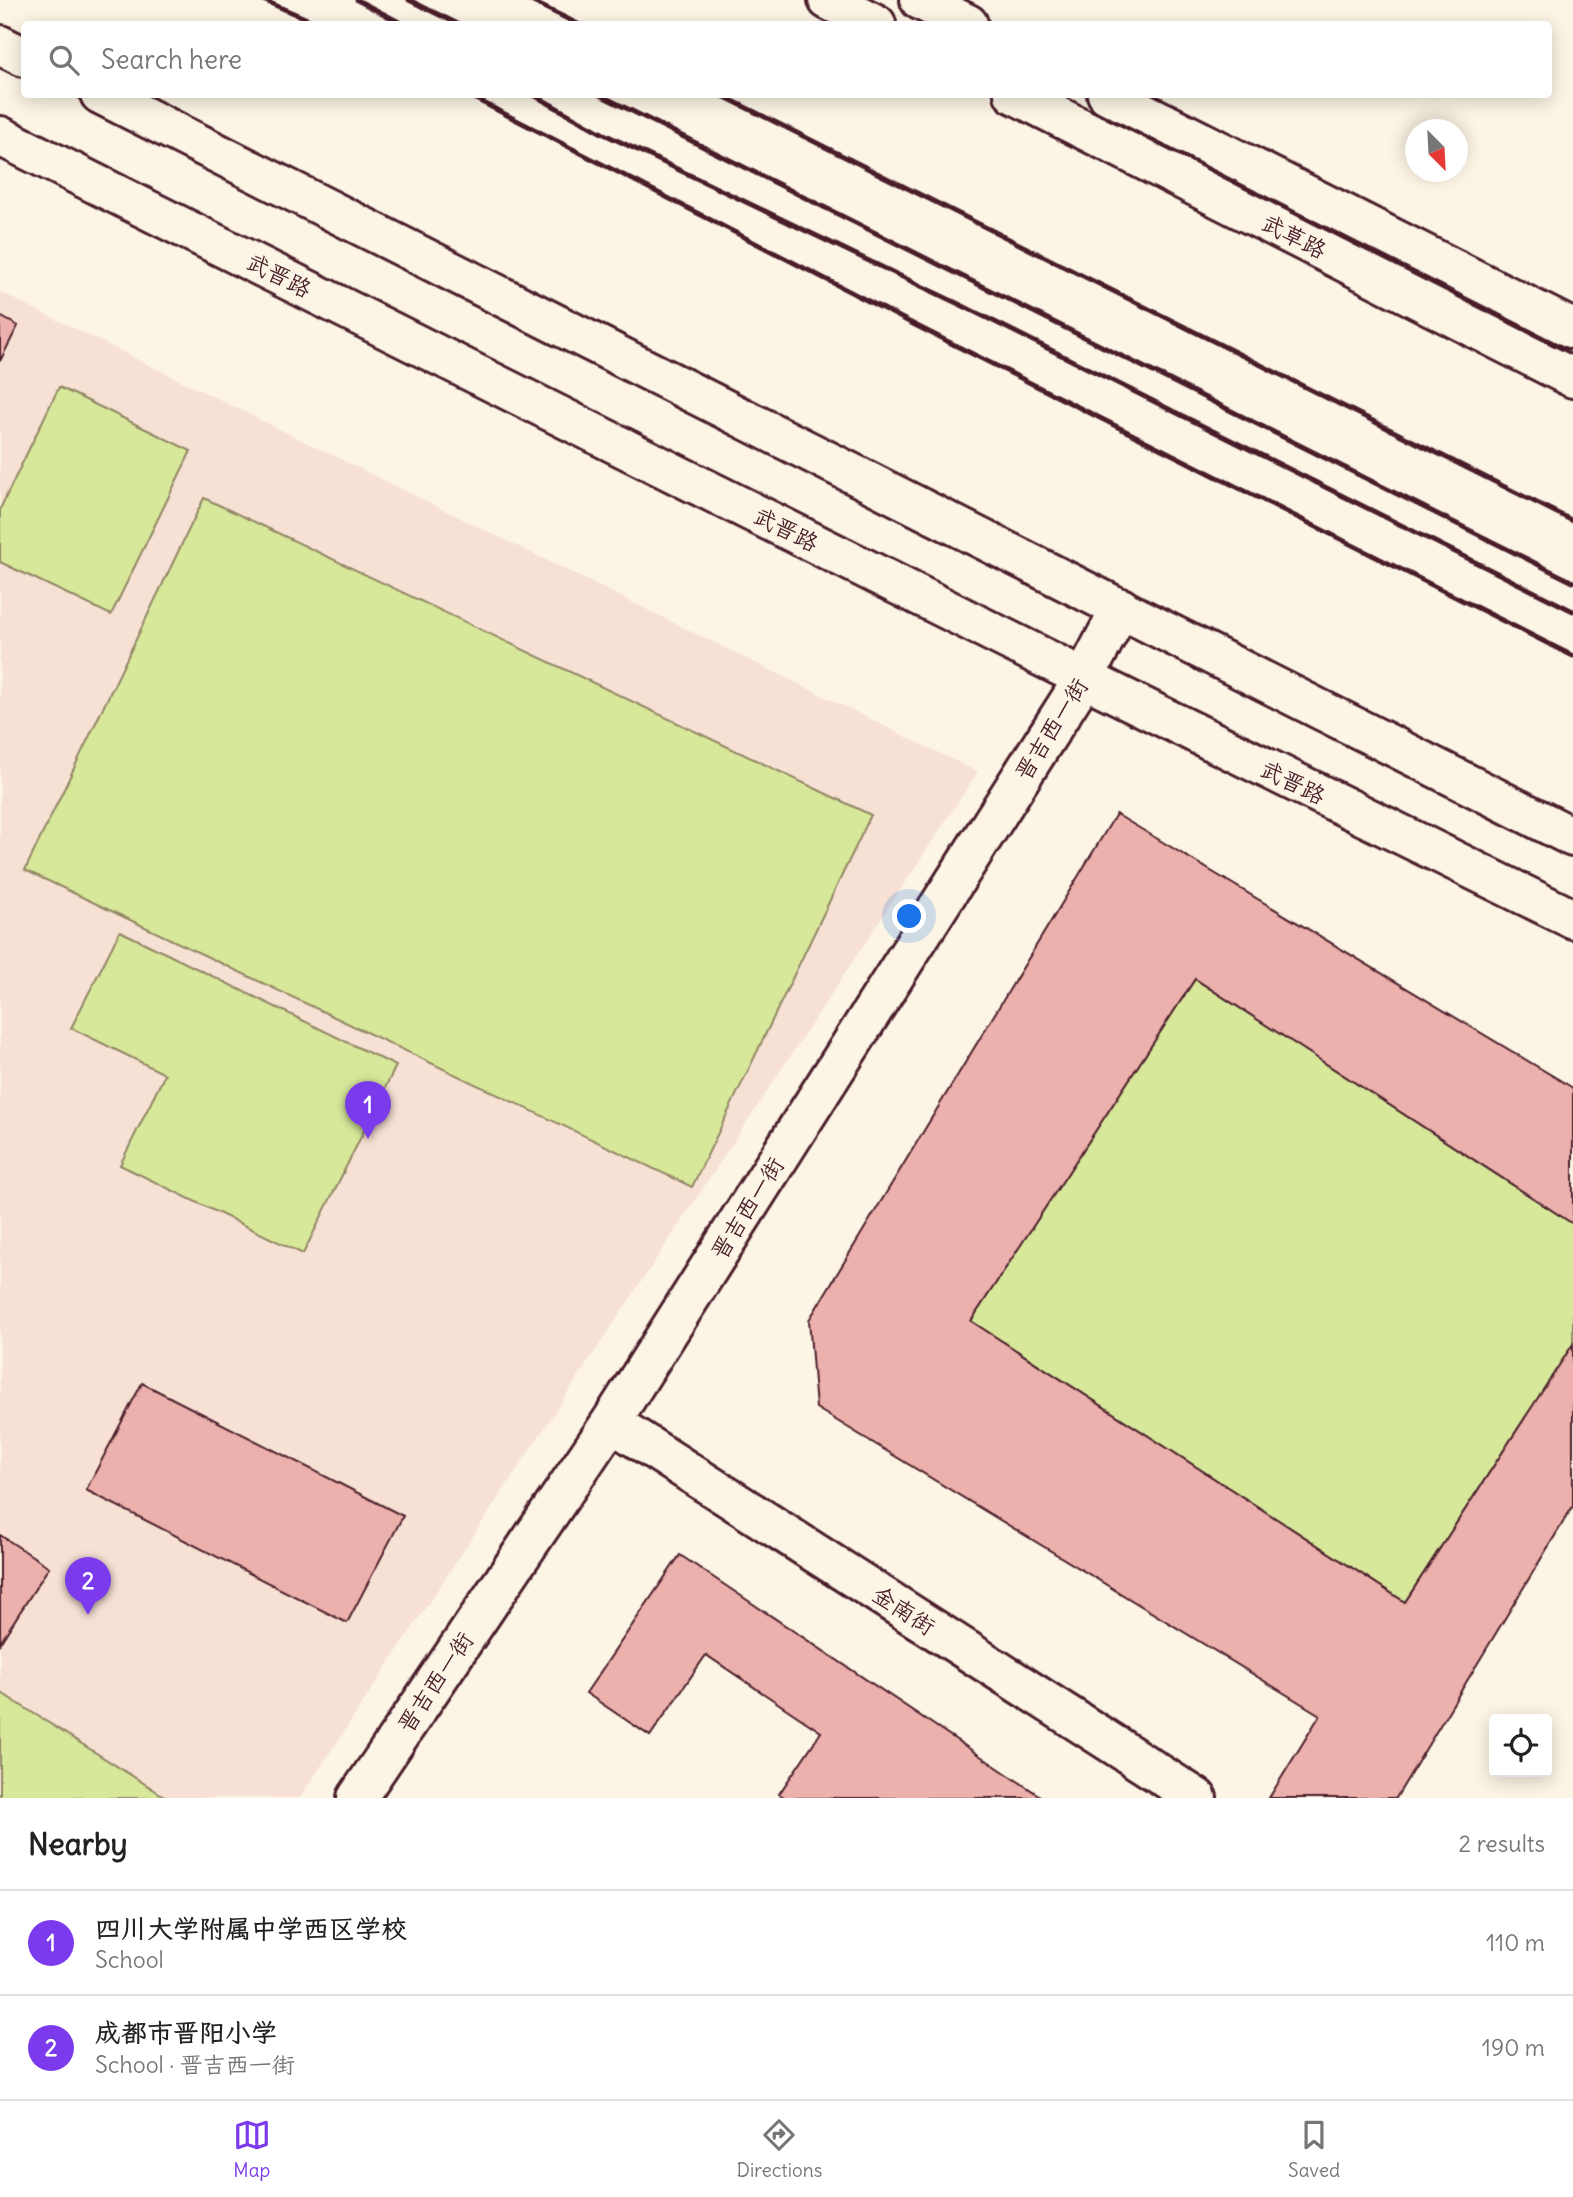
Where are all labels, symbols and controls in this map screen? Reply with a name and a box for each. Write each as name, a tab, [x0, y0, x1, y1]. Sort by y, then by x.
search box	[21, 21, 1552, 98]
icon: search	[45, 41, 83, 79]
text: Search here	[101, 43, 242, 76]
north arrow	[1405, 119, 1468, 182]
street label: 武草路	[1257, 207, 1331, 265]
street label: 武晋路	[242, 246, 316, 304]
street label: 武晋路	[749, 500, 823, 558]
street label: 晋吉西一街	[1008, 673, 1094, 785]
street label: 武晋路	[1256, 754, 1330, 810]
your location	[892, 899, 926, 933]
pin: 1	[345, 1081, 391, 1139]
street label: 晋吉西一街	[704, 1152, 790, 1264]
pin: 2	[65, 1557, 111, 1615]
street label: 金南街	[867, 1579, 941, 1641]
street label: 晋吉西一街	[391, 1626, 479, 1738]
map controls	[1489, 1714, 1552, 1777]
button: locate	[1489, 1714, 1552, 1777]
text: Nearby	[28, 1825, 128, 1863]
text: 2 results	[1459, 1829, 1545, 1858]
text: 四川大学附属中学西区学校	[95, 1912, 407, 1945]
text: 1	[46, 1928, 56, 1957]
text: 110 m	[1486, 1928, 1545, 1957]
text: School	[95, 1945, 164, 1974]
text: 成都市晋阳小学	[95, 2016, 277, 2049]
text: 2	[45, 2033, 57, 2062]
text: 190 m	[1482, 2033, 1545, 2062]
text: School · 晋吉西一街	[95, 2050, 295, 2079]
tab: Map	[233, 2116, 271, 2182]
tab: Directions	[737, 2116, 822, 2182]
tab: Saved	[1288, 2116, 1340, 2182]

